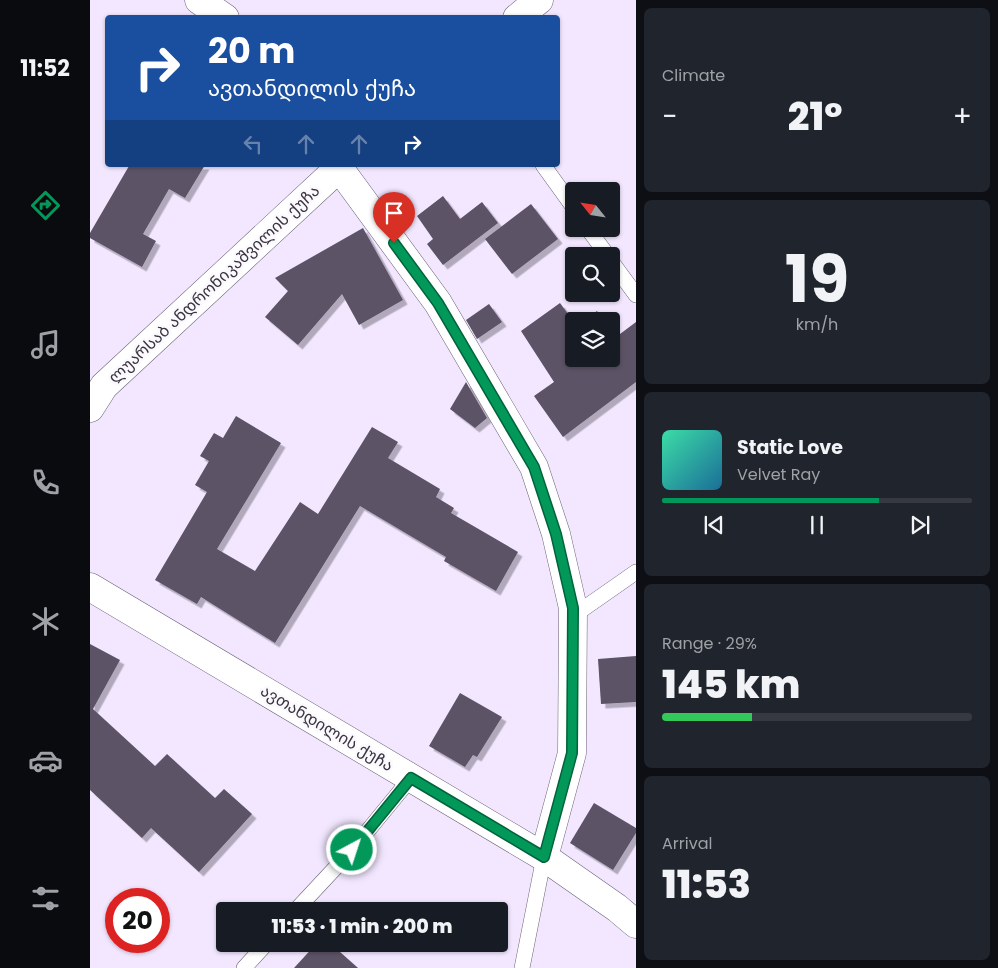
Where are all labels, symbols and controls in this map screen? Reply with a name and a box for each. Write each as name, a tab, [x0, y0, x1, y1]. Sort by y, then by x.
text: 20 m	[208, 26, 295, 75]
icon: right	[125, 35, 190, 100]
text: 11:52	[20, 53, 70, 84]
text: Climate	[662, 64, 725, 87]
text: ავთანდილის ქუჩა	[208, 73, 416, 104]
text: 21°	[788, 90, 842, 143]
text: −	[662, 97, 677, 136]
text: +	[953, 97, 972, 136]
icon: left	[239, 130, 267, 158]
icon: ahead	[292, 130, 320, 158]
icon: ahead	[345, 130, 373, 158]
icon: right	[398, 130, 426, 158]
street label: ლუარსაბ ანდრონიკაშვილის ქუჩა	[103, 180, 325, 388]
north arrow	[565, 182, 620, 238]
map controls	[565, 182, 620, 367]
icon: directions	[28, 188, 63, 223]
pin	[373, 192, 415, 243]
icon: arrive	[380, 199, 408, 227]
text: 19	[785, 234, 849, 325]
button: search	[565, 247, 620, 302]
button: layers	[565, 312, 620, 367]
text: km/h	[796, 313, 838, 336]
icon: music	[28, 327, 63, 362]
text: Static Love	[737, 434, 843, 461]
text: Velvet Ray	[737, 463, 820, 486]
icon: phone	[28, 465, 63, 500]
icon: previous	[700, 511, 728, 539]
icon: pause	[803, 511, 831, 539]
icon: next	[906, 511, 934, 539]
icon: climate	[28, 604, 63, 639]
text: Range · 29%	[662, 632, 757, 655]
text: 145 km	[662, 658, 800, 711]
street label: ავთანდილის ქუჩა	[256, 679, 398, 777]
icon: car	[28, 743, 63, 778]
position arrow	[325, 823, 377, 875]
text: Arrival	[662, 832, 712, 855]
text: 11:53	[662, 858, 751, 911]
icon: filters	[28, 881, 63, 916]
speed limit sign: 20	[105, 888, 170, 953]
text: 11:53 · 1 min · 200 m	[271, 913, 453, 940]

